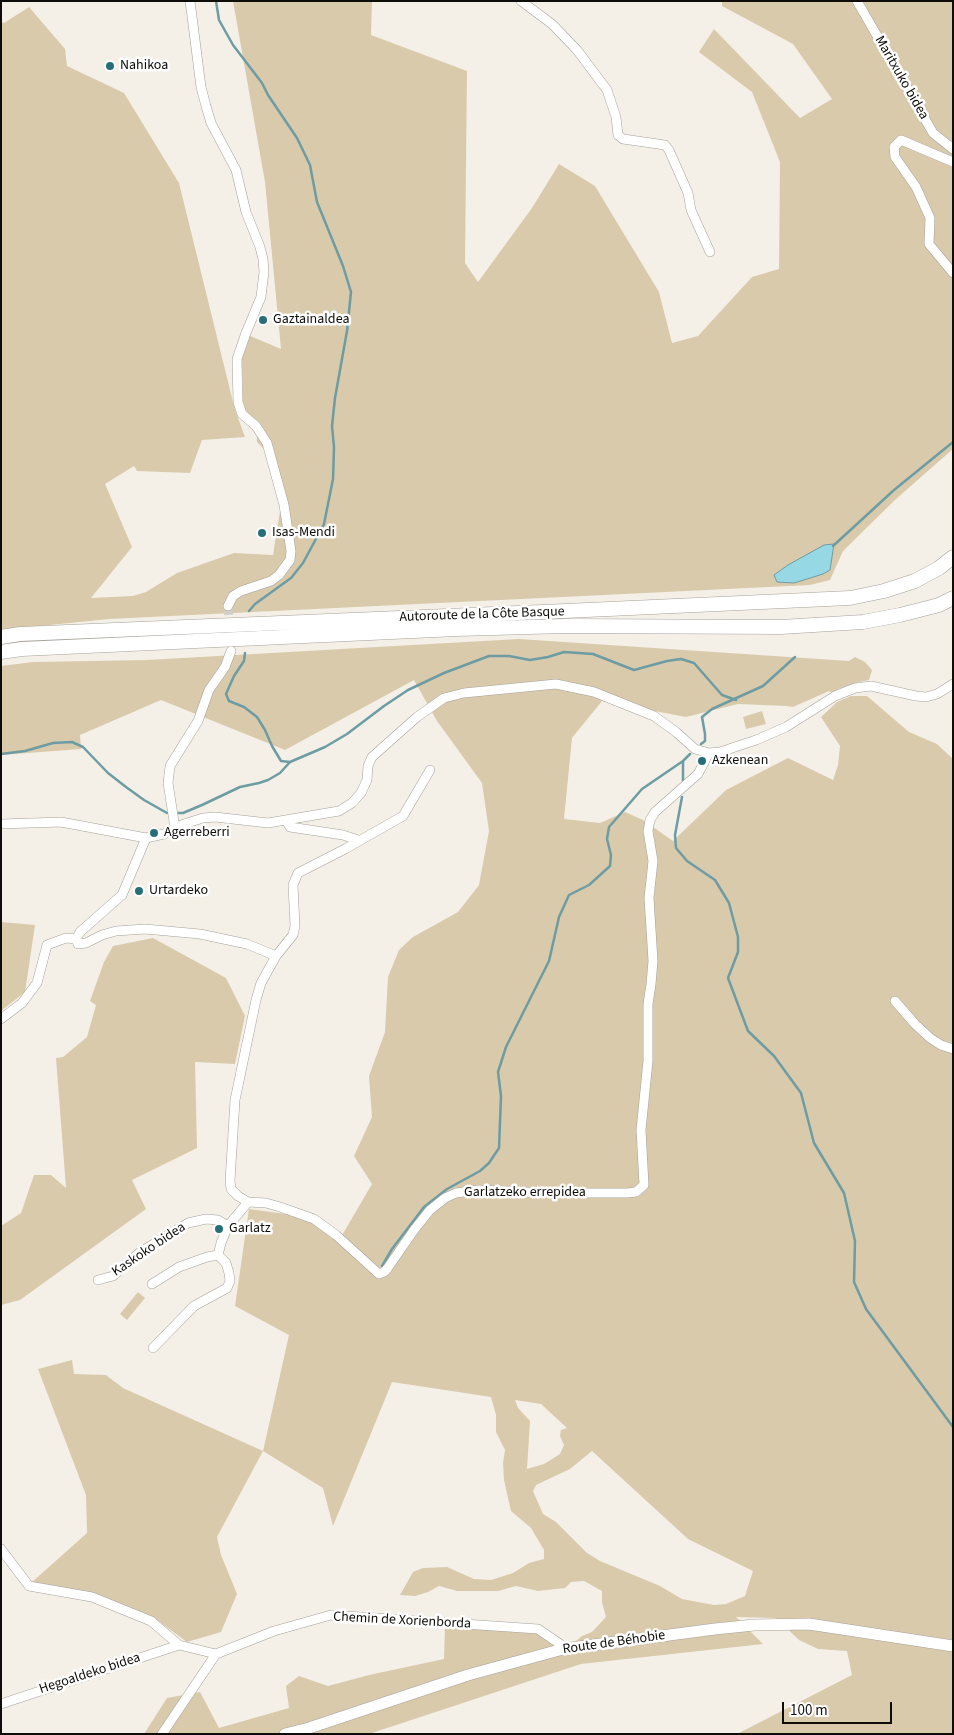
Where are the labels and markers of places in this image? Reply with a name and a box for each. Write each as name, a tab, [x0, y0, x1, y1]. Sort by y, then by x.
place label: Nahikoa	[120, 58, 168, 74]
marker: Nahikoa	[104, 60, 116, 72]
place label: Gaztainaldea	[273, 312, 349, 328]
marker: Gaztainaldea	[257, 314, 269, 326]
place label: Isas-Mendi	[272, 525, 335, 541]
marker: Isas-Mendi	[256, 527, 268, 539]
place label: Azkenean	[712, 753, 768, 769]
marker: Azkenean	[696, 755, 708, 767]
place label: Agerreberri	[164, 825, 230, 841]
marker: Agerreberri	[148, 827, 160, 839]
place label: Urtardeko	[149, 883, 208, 899]
marker: Urtardeko	[133, 885, 145, 897]
place label: Garlatz	[229, 1221, 271, 1237]
marker: Garlatz	[213, 1223, 225, 1235]

